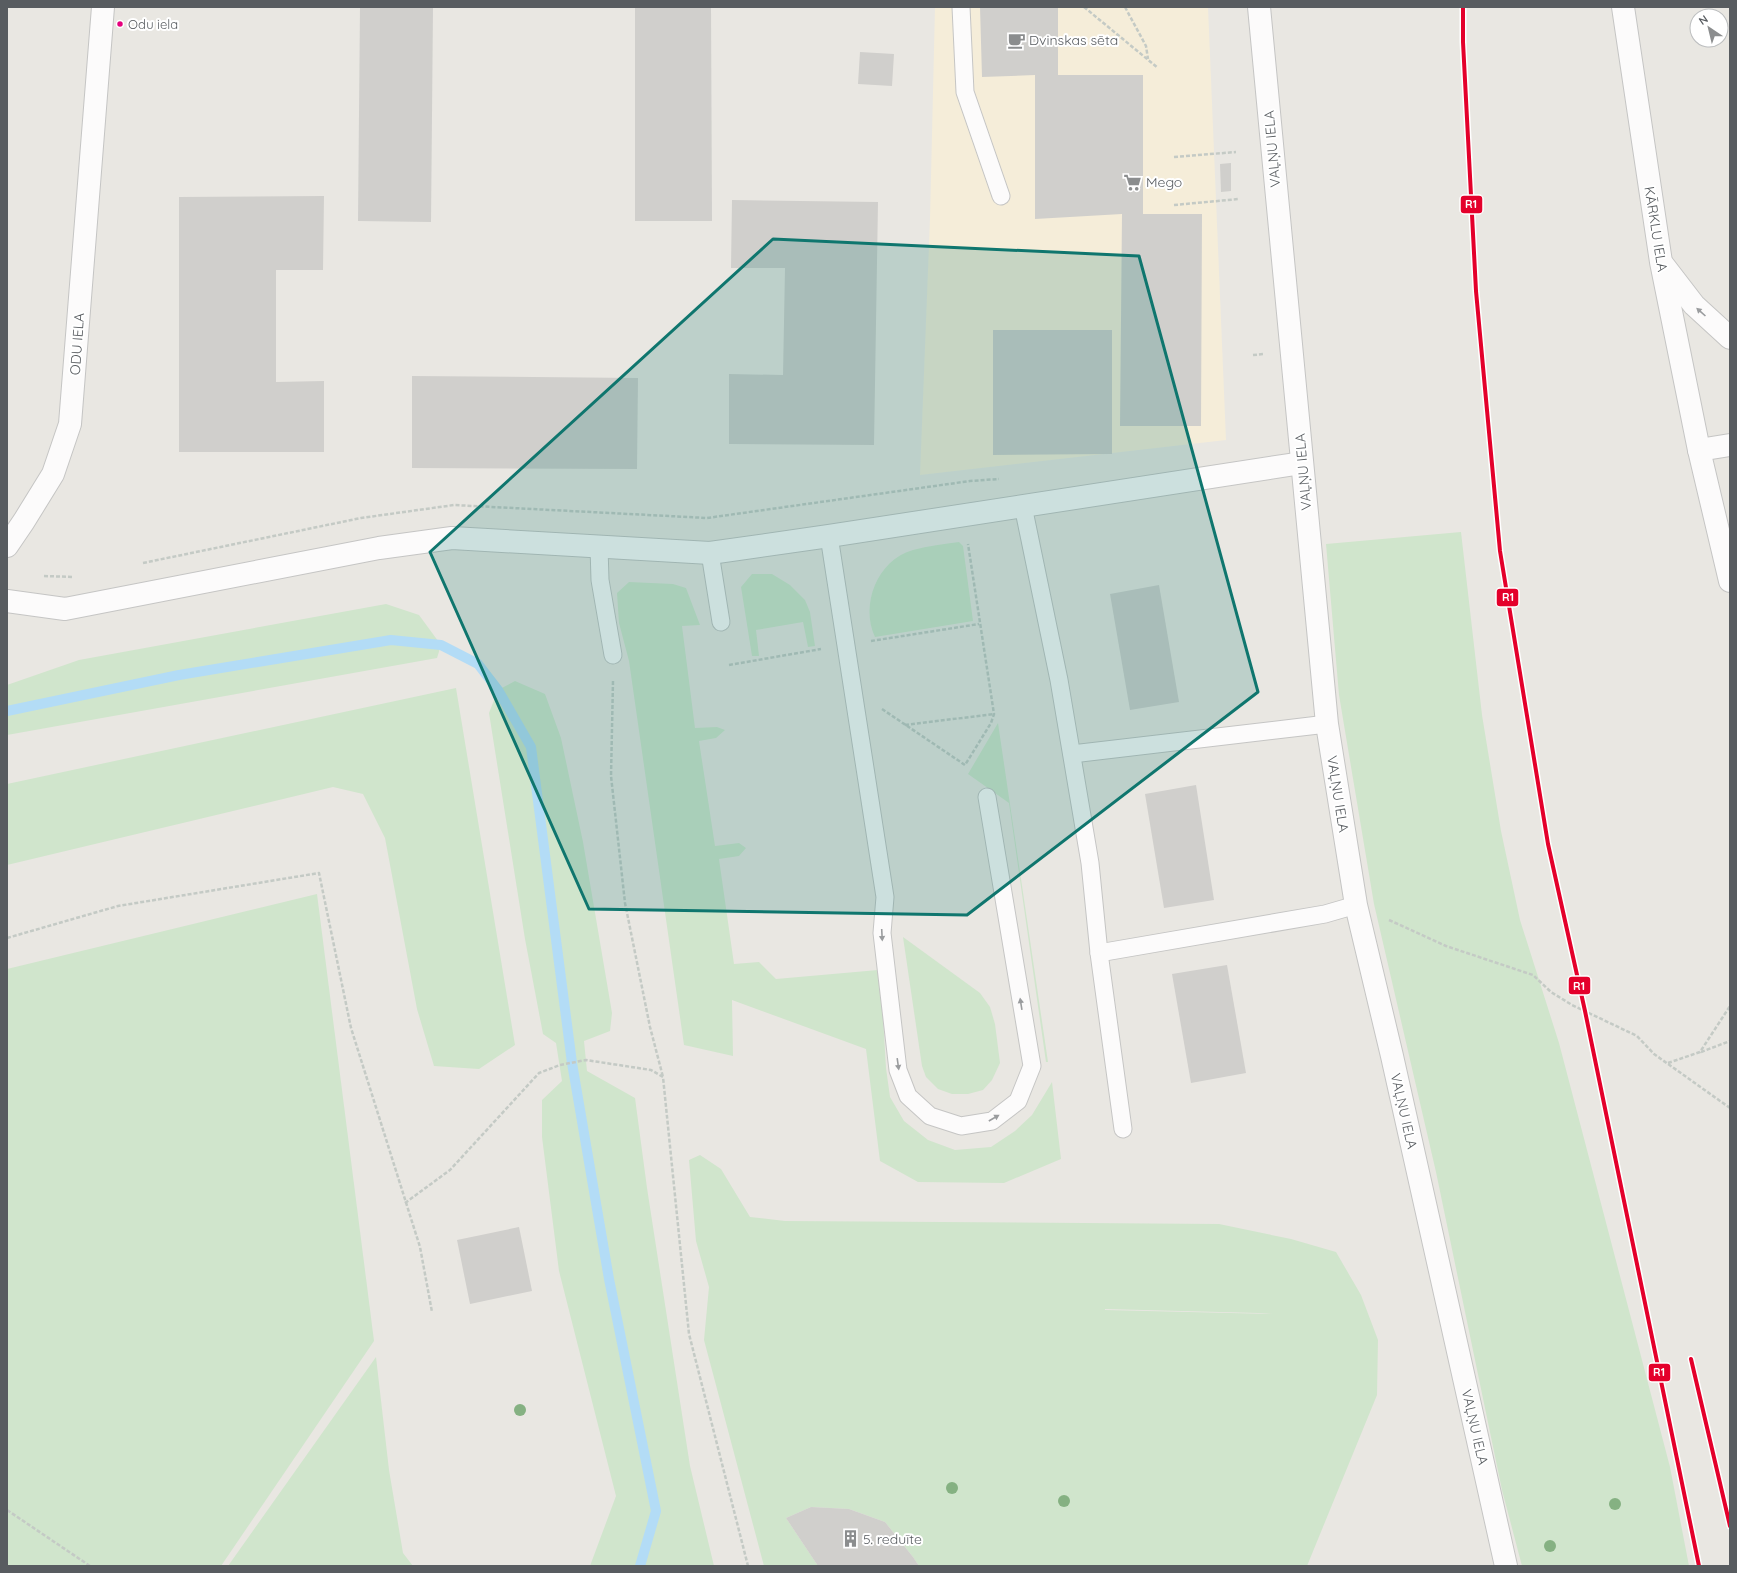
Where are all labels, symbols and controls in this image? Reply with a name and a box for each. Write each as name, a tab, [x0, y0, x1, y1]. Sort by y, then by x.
north arrow	[1689, 8, 1729, 48]
text: N	[1696, 12, 1711, 28]
place label: Odu iela	[128, 16, 178, 32]
marker: Odu iela	[115, 19, 125, 29]
cafe icon: Dvinskas sēta	[1006, 30, 1026, 50]
place label: Dvinskas sēta	[1029, 31, 1118, 49]
street label: VAĻŅU IELA	[1260, 110, 1284, 188]
supermarket icon: Mego	[1123, 172, 1143, 192]
place label: Mego	[1146, 173, 1182, 191]
street label: KĀRKLU IELA	[1640, 185, 1672, 273]
line badge: R1	[1460, 195, 1483, 214]
text: R1	[1465, 197, 1477, 211]
one-way arrow	[1696, 307, 1706, 317]
street label: ODU IELA	[66, 312, 88, 376]
street label: VAĻŅU IELA	[1291, 433, 1315, 511]
line badge: R1	[1496, 588, 1519, 607]
text: R1	[1502, 590, 1514, 604]
street label: VAĻŅU IELA	[1323, 754, 1353, 834]
one-way arrow	[879, 929, 886, 941]
line badge: R1	[1568, 976, 1591, 995]
text: R1	[1573, 979, 1585, 993]
one-way arrow	[1018, 998, 1024, 1010]
one-way arrow	[895, 1058, 901, 1071]
street label: VAĻŅU IELA	[1387, 1071, 1421, 1151]
one-way arrow	[988, 1115, 1000, 1122]
line badge: R1	[1648, 1363, 1671, 1382]
text: R1	[1653, 1365, 1665, 1379]
street label: VAĻŅU IELA	[1458, 1387, 1492, 1467]
building icon: 5. reduīte	[840, 1529, 860, 1549]
place label: 5. reduīte	[863, 1530, 922, 1548]

